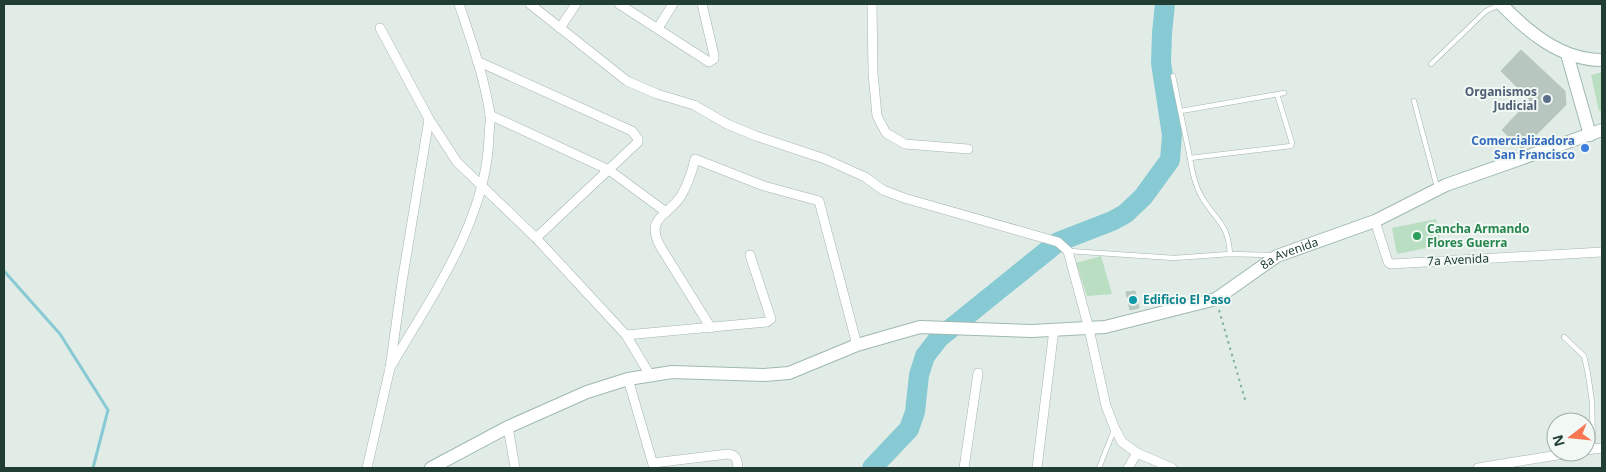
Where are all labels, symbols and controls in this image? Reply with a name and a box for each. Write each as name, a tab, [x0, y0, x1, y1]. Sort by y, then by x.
place label: Organismos Judicial	[1465, 83, 1537, 114]
marker: Organismos Judicial	[1541, 93, 1553, 105]
place label: Comercializadora San Francisco	[1471, 132, 1575, 163]
marker: Comercializadora San Francisco	[1579, 142, 1591, 154]
place label: Cancha Armando Flores Guerra	[1427, 220, 1529, 251]
marker: Cancha Armando Flores Guerra	[1411, 230, 1423, 242]
street label: 8a Avenida	[1257, 233, 1320, 273]
street label: 7a Avenida	[1427, 249, 1489, 270]
place label: Edificio El Paso	[1143, 291, 1231, 308]
marker: Edificio El Paso	[1127, 294, 1139, 306]
north arrow	[1546, 412, 1596, 462]
text: N	[1547, 433, 1569, 449]

